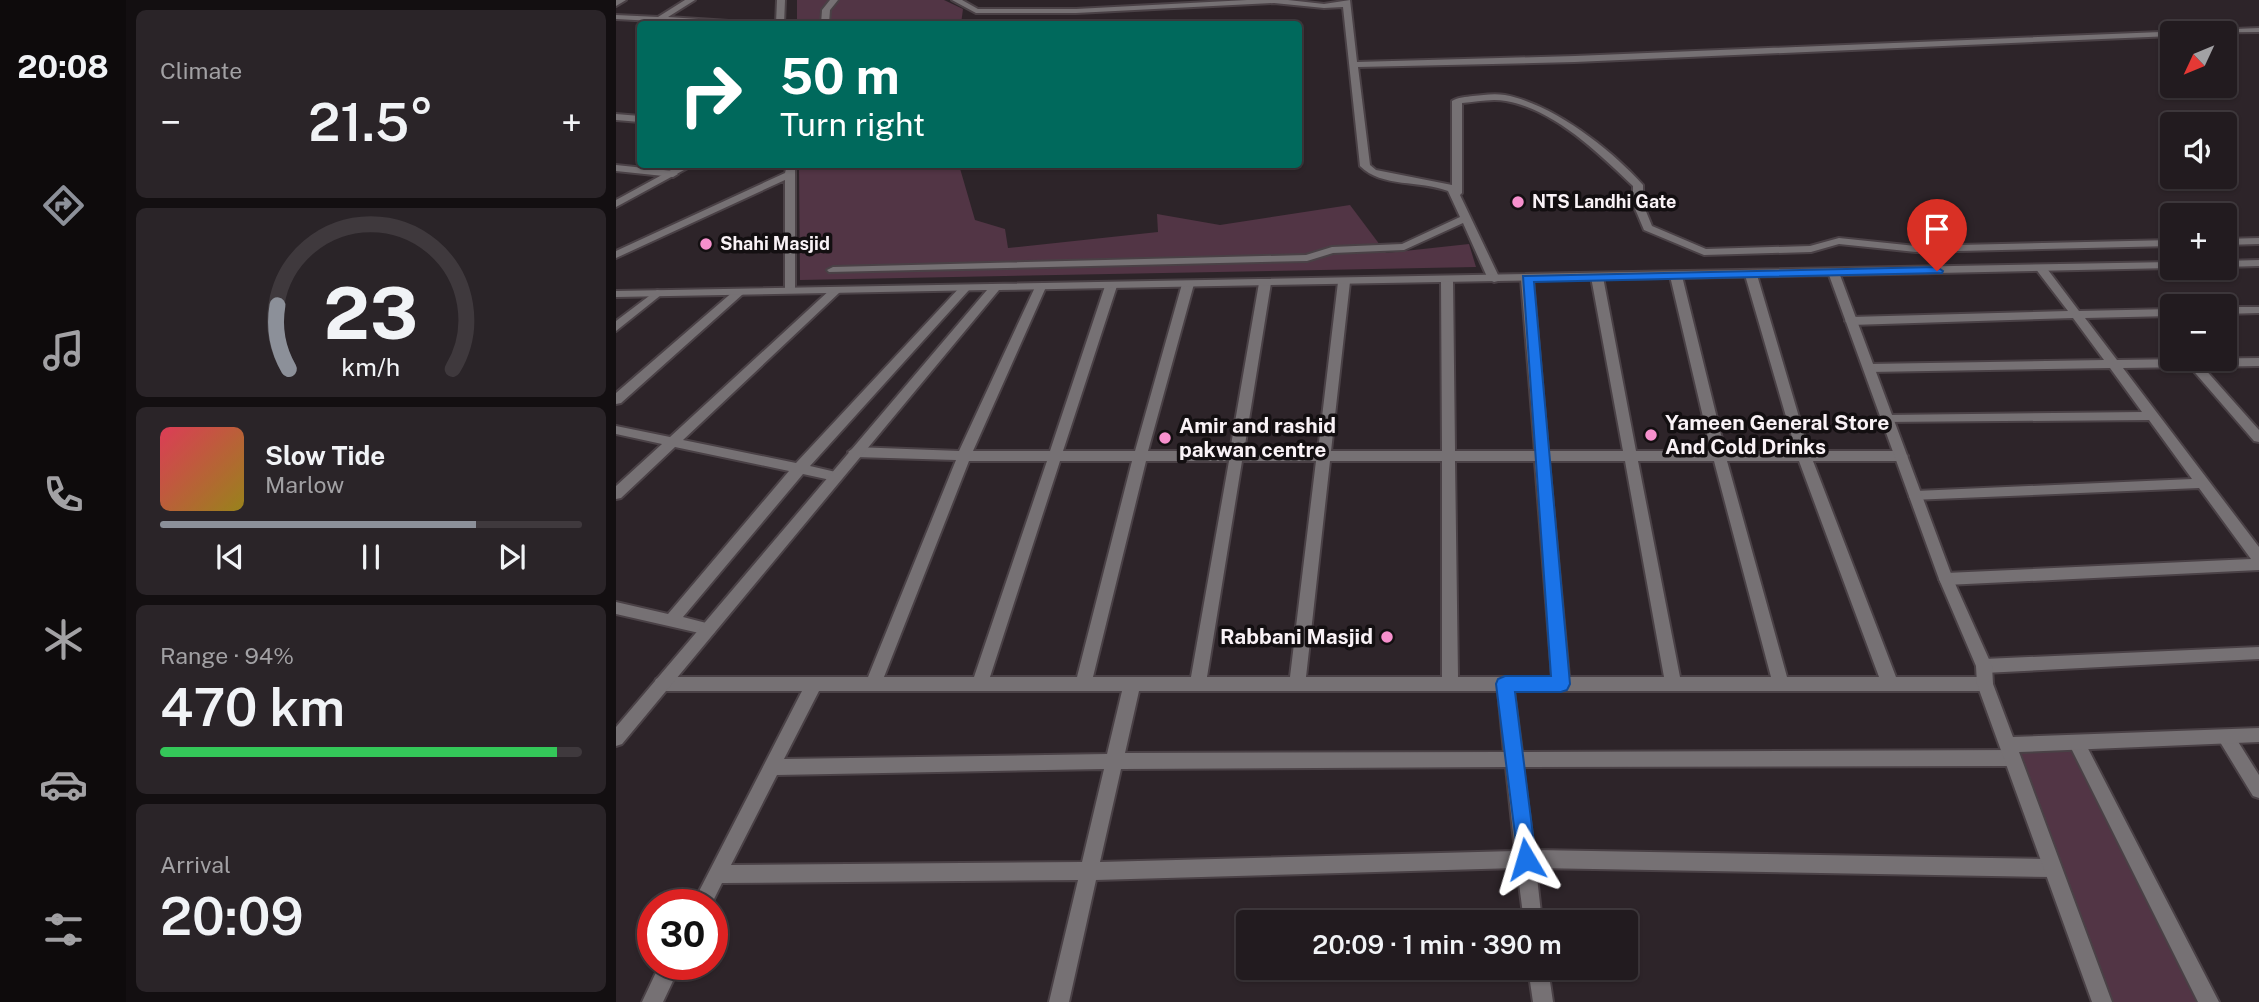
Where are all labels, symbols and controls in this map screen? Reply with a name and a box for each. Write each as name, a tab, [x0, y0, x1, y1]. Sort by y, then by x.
north arrow	[2160, 21, 2236, 98]
map controls	[2160, 21, 2237, 371]
text: 50 m	[780, 47, 900, 105]
text: 20:08	[17, 48, 109, 85]
icon: right	[665, 49, 756, 140]
text: Climate	[160, 57, 242, 84]
text: 21.5°	[308, 92, 434, 153]
text: −	[160, 100, 181, 145]
text: +	[561, 100, 582, 145]
text: Turn right	[780, 106, 925, 143]
button: sound	[2160, 112, 2237, 189]
icon: directions	[39, 181, 88, 230]
place label: NTS Landhi Gate	[1532, 191, 1676, 212]
marker: NTS Landhi Gate	[1510, 194, 1526, 210]
pin	[1907, 199, 1967, 271]
button: +	[2160, 203, 2237, 280]
icon: arrive	[1918, 210, 1956, 248]
place label: Shahi Masjid	[720, 233, 830, 254]
marker: Shahi Masjid	[698, 236, 714, 252]
text: 23	[324, 270, 418, 355]
button: −	[2160, 294, 2237, 371]
icon: music	[39, 326, 88, 375]
text: km/h	[342, 351, 400, 381]
place label: Yameen General Store And Cold Drinks	[1665, 410, 1889, 459]
place label: Amir and rashid pakwan centre	[1179, 413, 1336, 462]
marker: Yameen General Store And Cold Drinks	[1643, 427, 1659, 443]
marker: Amir and rashid pakwan centre	[1157, 430, 1173, 446]
text: Slow Tide	[265, 440, 385, 471]
icon: phone	[39, 470, 88, 519]
text: Marlow	[265, 471, 344, 498]
icon: previous	[211, 538, 249, 576]
icon: pause	[352, 538, 390, 576]
icon: next	[493, 538, 531, 576]
icon: climate	[39, 615, 88, 664]
place label: Rabbani Masjid	[1220, 624, 1373, 649]
marker: Rabbani Masjid	[1379, 629, 1395, 645]
text: Range · 94%	[160, 642, 294, 669]
text: 470 km	[160, 677, 345, 738]
icon: car	[39, 760, 88, 809]
position arrow	[1489, 822, 1563, 896]
text: Arrival	[160, 851, 231, 878]
text: 20:09	[160, 886, 304, 947]
speed limit sign: 30	[637, 889, 728, 980]
icon: filters	[39, 905, 88, 954]
text: 20:09 · 1 min · 390 m	[1312, 929, 1562, 960]

